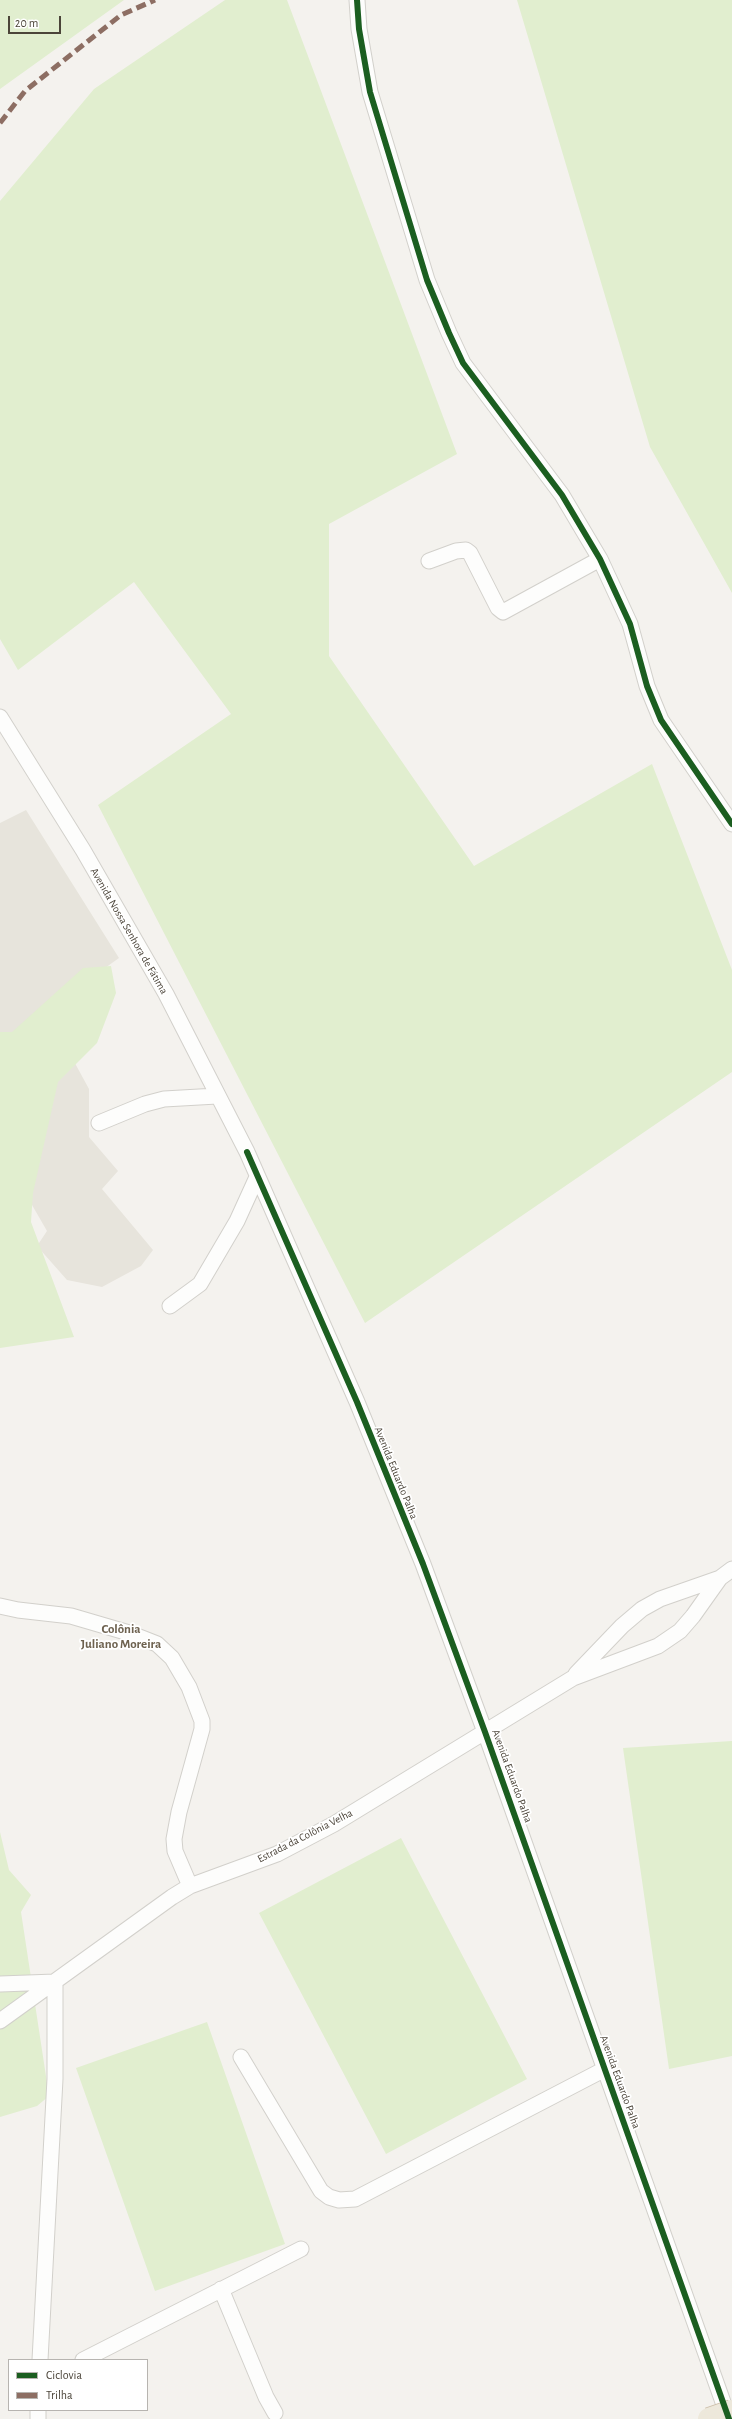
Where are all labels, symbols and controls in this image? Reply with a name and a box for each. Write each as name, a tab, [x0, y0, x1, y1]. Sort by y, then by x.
scale bar	[10, 8, 63, 34]
text: 20 m	[15, 17, 38, 29]
street label: Avenida Nossa Senhora de Fátima	[87, 866, 171, 996]
street label: Avenida Eduardo Palha	[371, 1425, 421, 1521]
district label: Colônia Juliano Moreira	[81, 1621, 161, 1652]
street label: Avenida Eduardo Palha	[489, 1727, 535, 1825]
street label: Estrada da Colônia Velha	[255, 1806, 355, 1866]
street label: Avenida Eduardo Palha	[597, 2033, 643, 2131]
legend	[8, 2359, 148, 2411]
text: Ciclovia	[46, 2369, 82, 2381]
text: Trilha	[46, 2389, 73, 2401]

